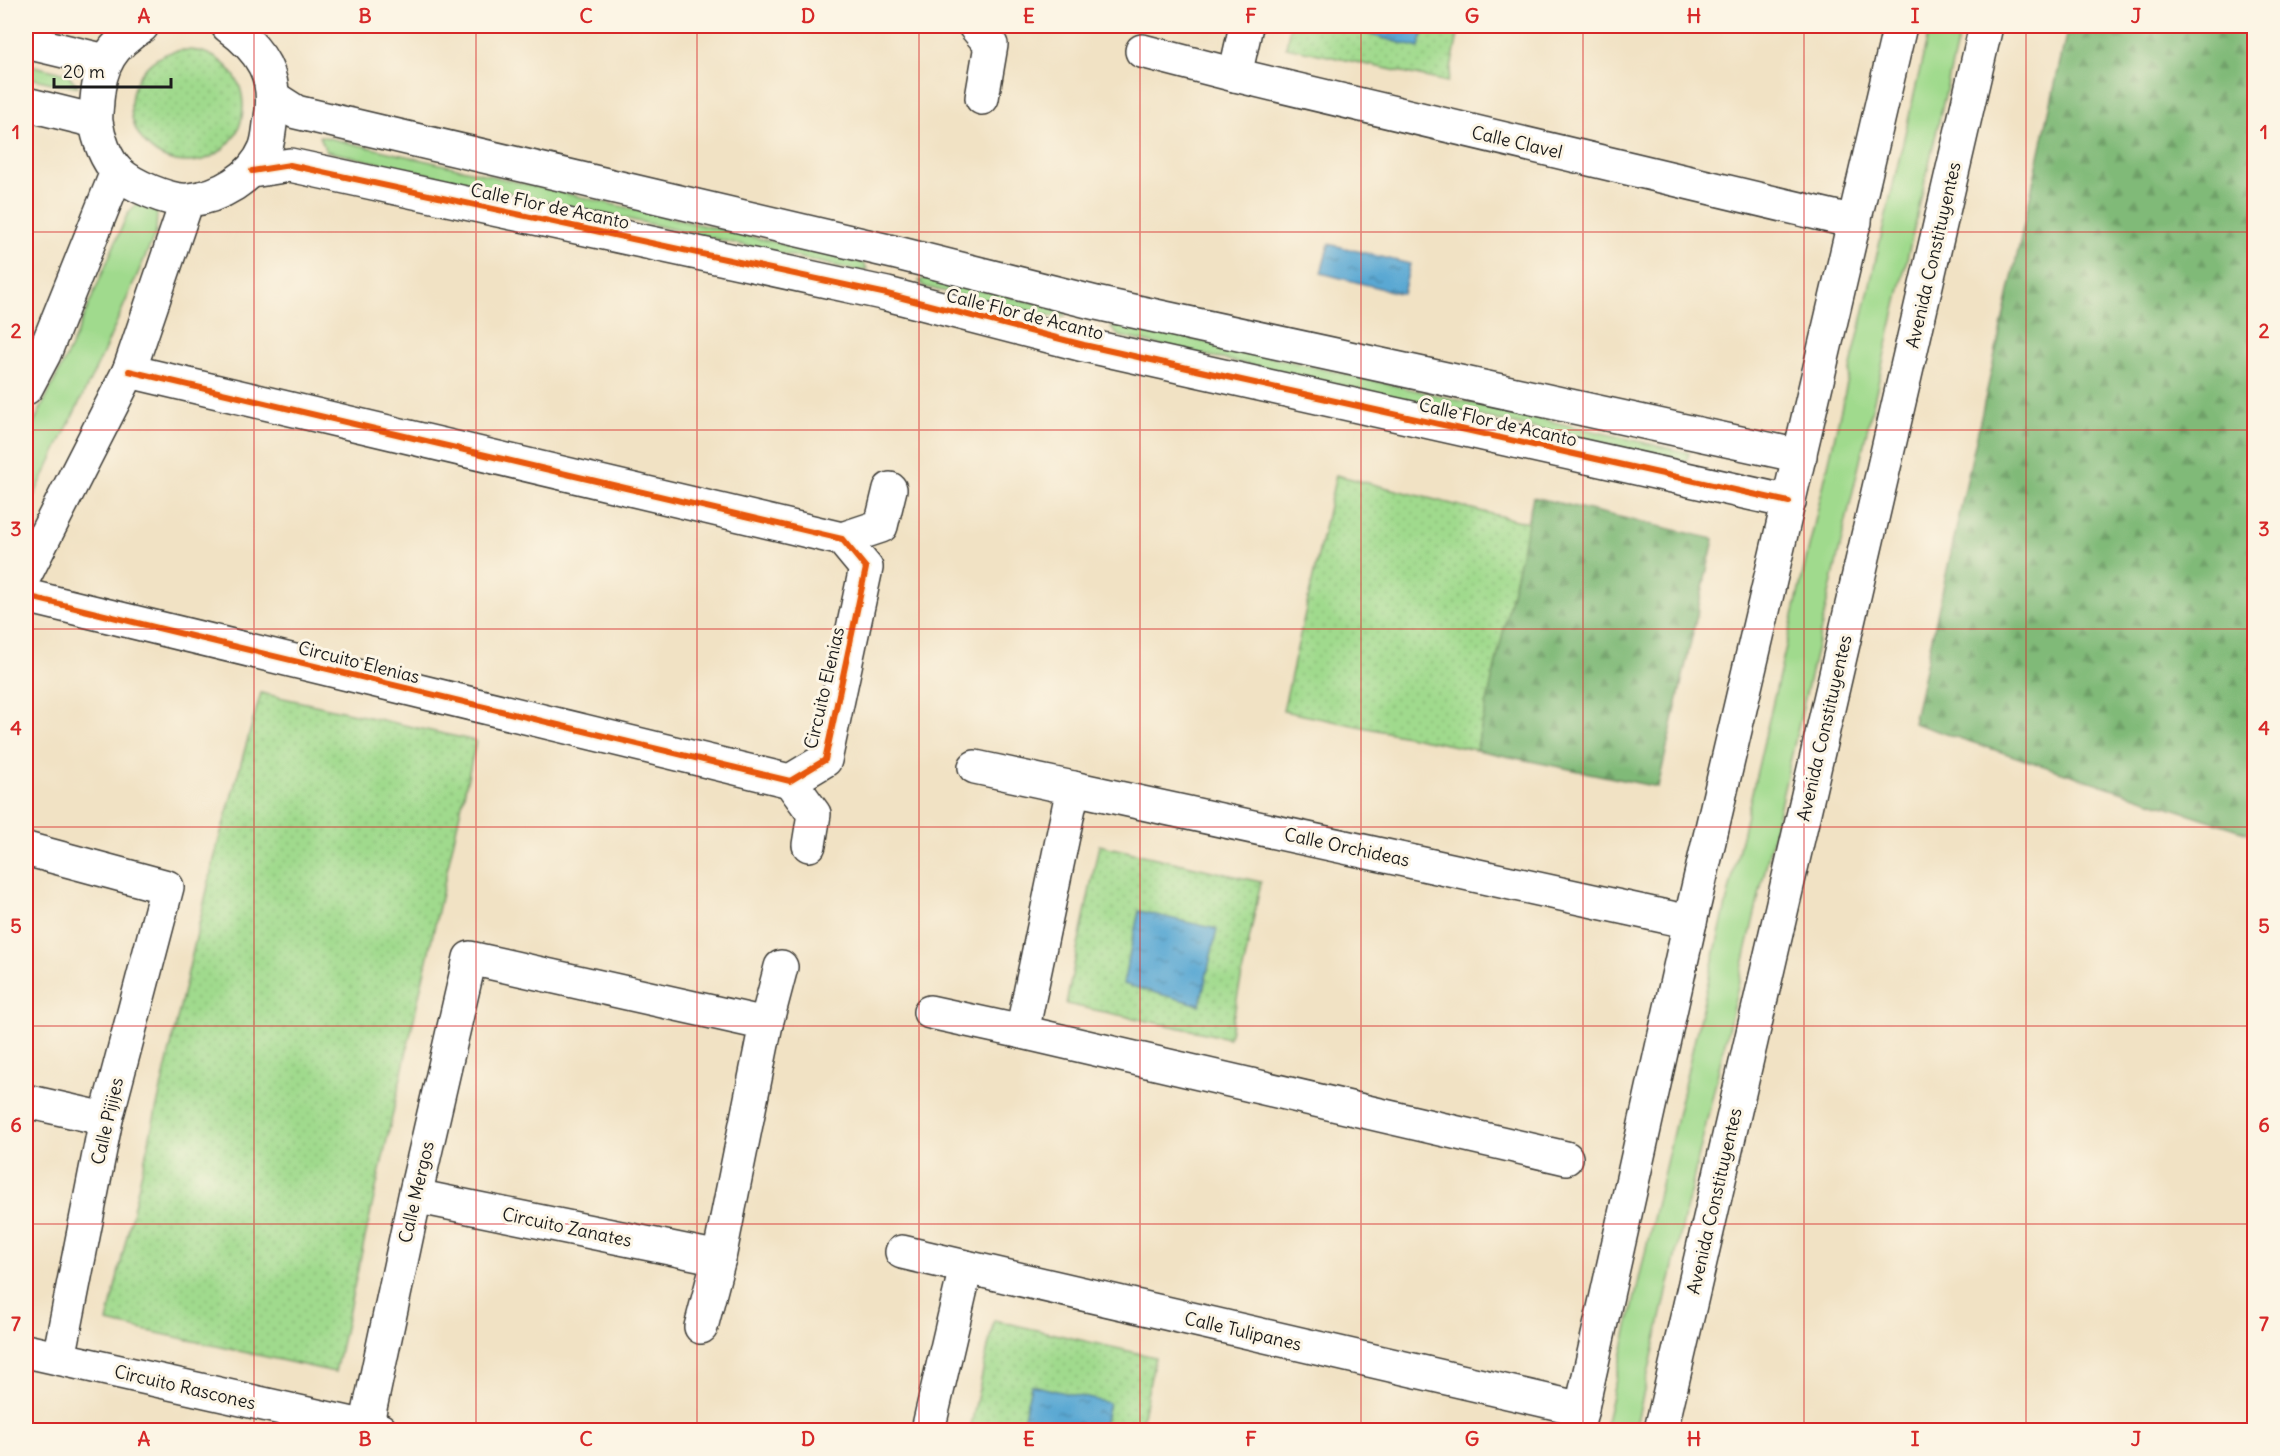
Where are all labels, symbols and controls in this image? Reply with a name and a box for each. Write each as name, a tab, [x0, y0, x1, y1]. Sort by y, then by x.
text: A	[138, 3, 151, 28]
text: B	[358, 3, 372, 28]
text: C	[579, 3, 593, 28]
text: D	[801, 3, 815, 28]
text: E	[1023, 3, 1035, 28]
text: F	[1245, 3, 1257, 28]
text: G	[1465, 3, 1479, 28]
text: H	[1687, 3, 1701, 28]
text: I	[1911, 3, 1920, 28]
text: J	[2131, 3, 2142, 28]
scale bar	[54, 51, 171, 89]
text: 20 m	[63, 60, 105, 83]
text: 1	[12, 119, 20, 144]
text: 1	[2260, 119, 2268, 144]
street label: Calle Clavel	[1469, 120, 1565, 164]
street label: Avenida Constituyentes	[1900, 160, 1966, 350]
street label: Calle Flor de Acanto	[468, 178, 632, 234]
street label: Calle Flor de Acanto	[944, 283, 1106, 345]
text: 2	[11, 318, 22, 343]
text: 2	[2259, 318, 2270, 343]
street label: Calle Flor de Acanto	[1417, 393, 1579, 451]
text: 3	[10, 516, 22, 541]
text: 3	[2258, 516, 2270, 541]
street label: Circuito Elenias	[799, 625, 849, 751]
street label: Avenida Constituyentes	[1791, 633, 1857, 823]
street label: Circuito Elenias	[296, 636, 422, 688]
text: 4	[10, 715, 22, 740]
text: 4	[2258, 715, 2270, 740]
street label: Calle Orchideas	[1282, 823, 1412, 871]
text: 5	[10, 913, 22, 938]
text: 5	[2258, 913, 2270, 938]
street label: Calle Pijijes	[86, 1075, 128, 1167]
street label: Avenida Constituyentes	[1681, 1106, 1747, 1296]
text: 6	[10, 1112, 22, 1137]
text: 6	[2258, 1112, 2270, 1137]
street label: Calle Mergos	[393, 1139, 439, 1245]
street label: Circuito Zanates	[500, 1202, 634, 1252]
street label: Calle Tulipanes	[1182, 1306, 1304, 1356]
text: 7	[11, 1311, 21, 1336]
text: 7	[2259, 1311, 2269, 1336]
street label: Circuito Rascones	[112, 1360, 258, 1414]
text: A	[138, 1426, 151, 1451]
text: B	[358, 1426, 372, 1451]
text: C	[579, 1426, 593, 1451]
text: D	[801, 1426, 815, 1451]
text: E	[1023, 1426, 1035, 1451]
text: F	[1245, 1426, 1257, 1451]
text: G	[1465, 1426, 1479, 1451]
text: H	[1687, 1426, 1701, 1451]
text: I	[1911, 1426, 1920, 1451]
text: J	[2131, 1426, 2142, 1451]

